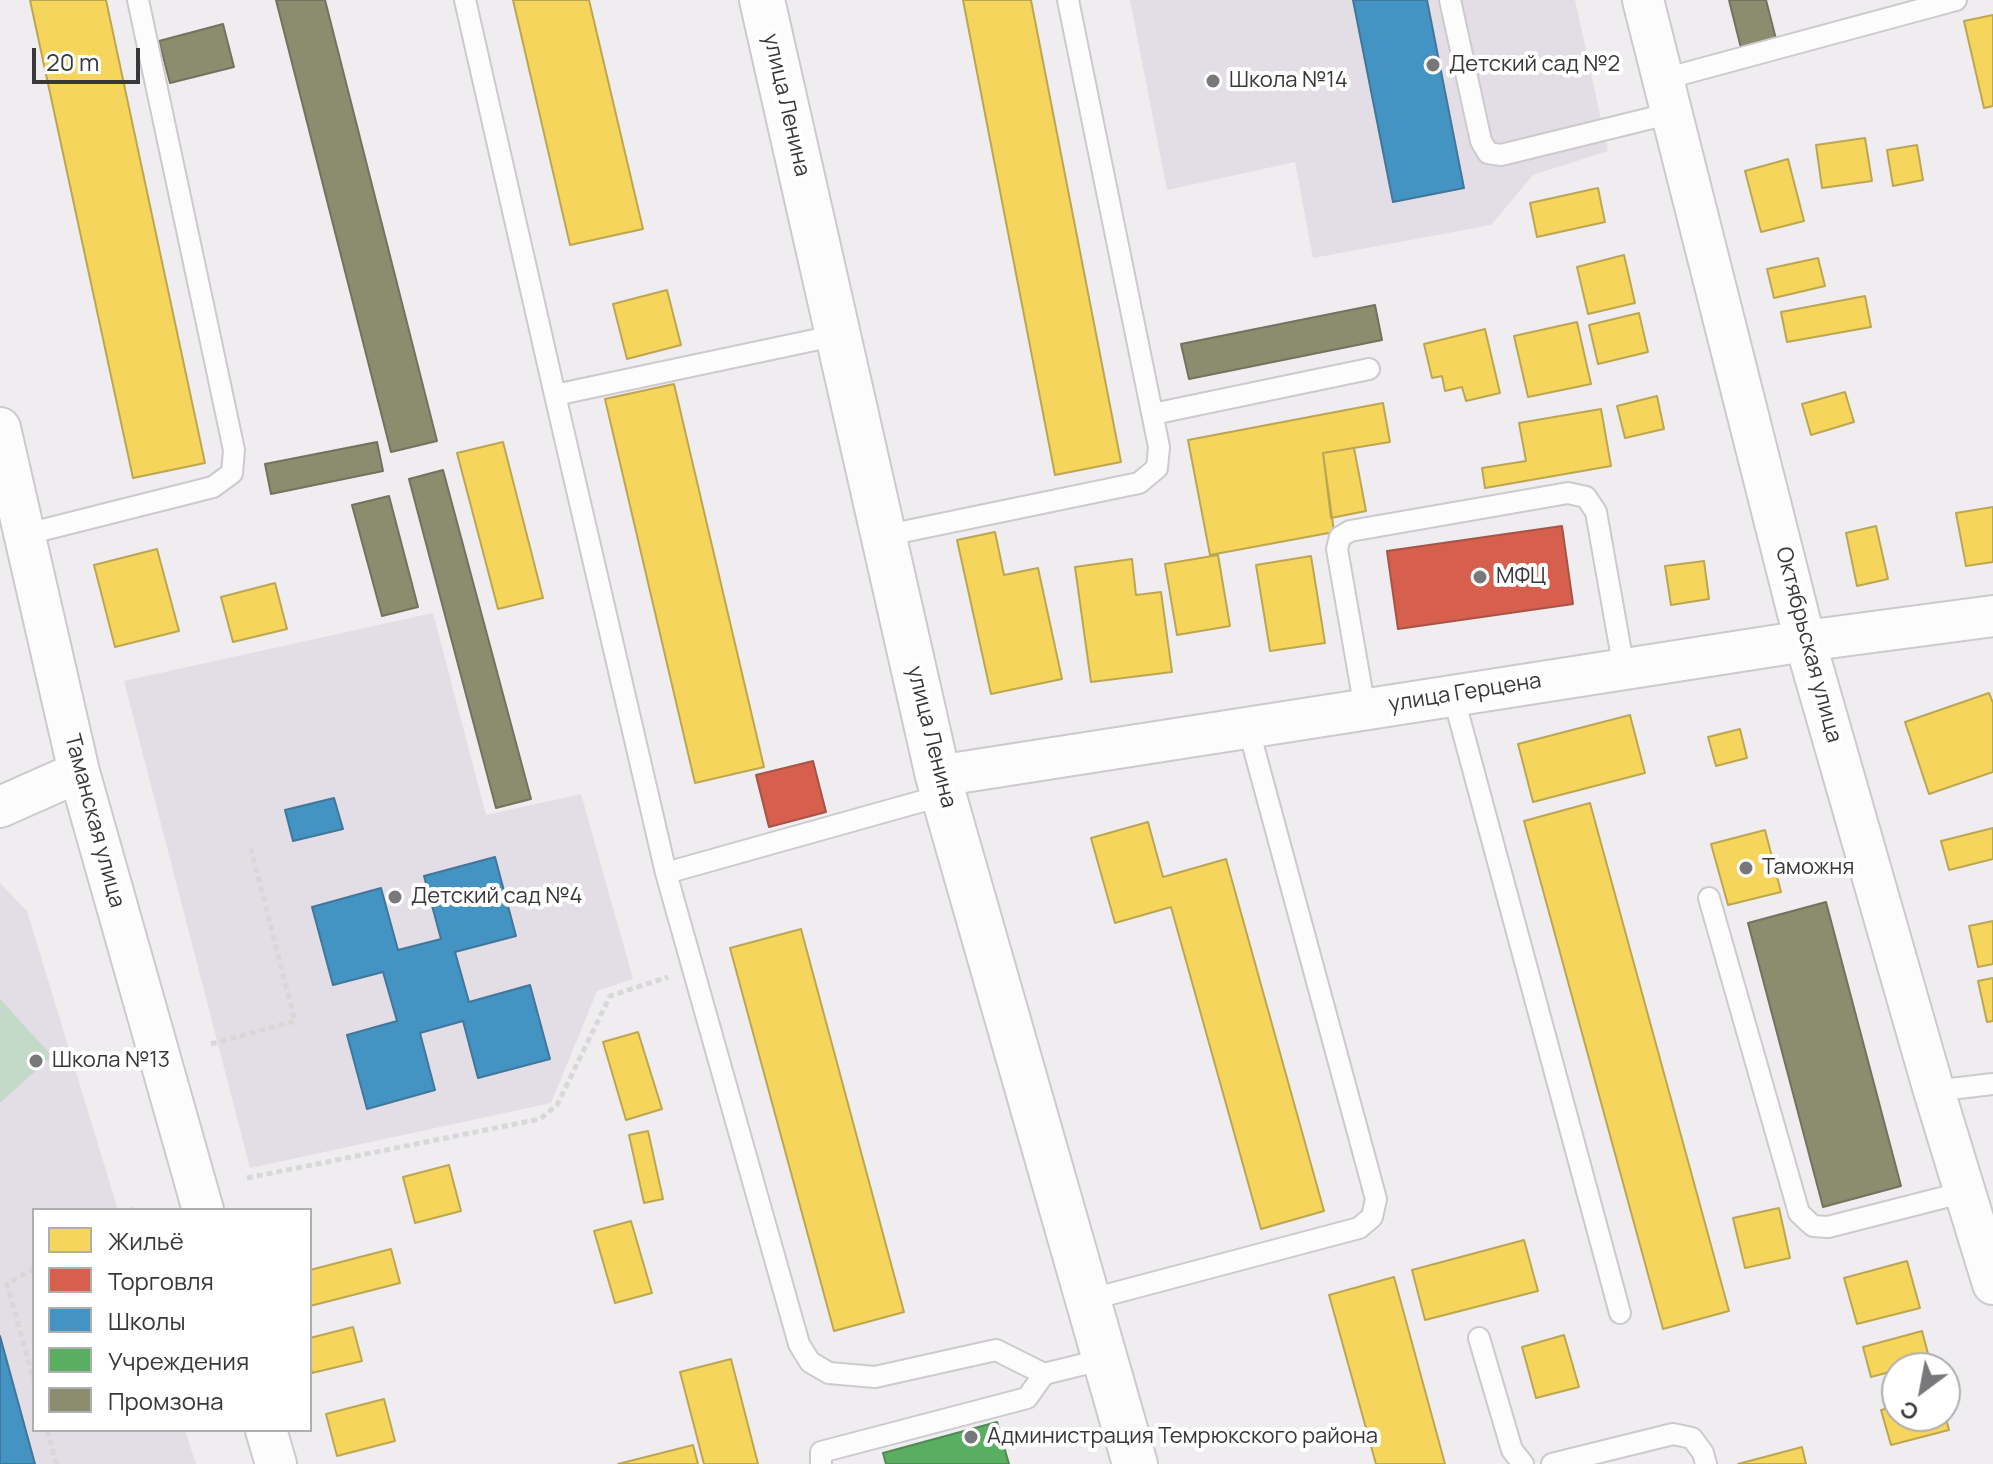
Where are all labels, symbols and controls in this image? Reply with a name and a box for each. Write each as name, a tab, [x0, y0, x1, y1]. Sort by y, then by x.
street label: улица Ленина	[757, 31, 815, 179]
scale bar	[36, 32, 144, 82]
text: 20 m	[46, 45, 99, 78]
place label: Детский сад №2	[1449, 52, 1620, 78]
marker: Детский сад №2	[1424, 56, 1442, 74]
place label: Школа №14	[1229, 68, 1348, 94]
marker: Школа №14	[1204, 72, 1222, 90]
street label: Октябрьская улица	[1769, 544, 1847, 746]
place label: МФЦ	[1496, 564, 1546, 590]
marker: МФЦ	[1471, 568, 1489, 586]
street label: улица Ленина	[901, 663, 961, 811]
street label: улица Герцена	[1387, 668, 1543, 718]
street label: Таманская улица	[58, 731, 130, 911]
place label: Таможня	[1762, 855, 1854, 881]
marker: Таможня	[1737, 859, 1755, 877]
place label: Детский сад №4	[411, 884, 583, 910]
marker: Детский сад №4	[386, 888, 404, 906]
place label: Школа №13	[52, 1048, 170, 1074]
marker: Школа №13	[27, 1052, 45, 1070]
legend	[32, 1208, 312, 1432]
text: Жильё	[108, 1224, 184, 1257]
text: Торговля	[108, 1264, 214, 1297]
text: Школы	[108, 1304, 186, 1337]
text: Учреждения	[108, 1344, 249, 1377]
north arrow	[1881, 1352, 1961, 1432]
text: Промзона	[108, 1384, 223, 1417]
text: С	[1895, 1394, 1924, 1428]
place label: Администрация Темрюкского района	[987, 1424, 1378, 1450]
marker: Администрация Темрюкского района	[962, 1428, 980, 1446]

